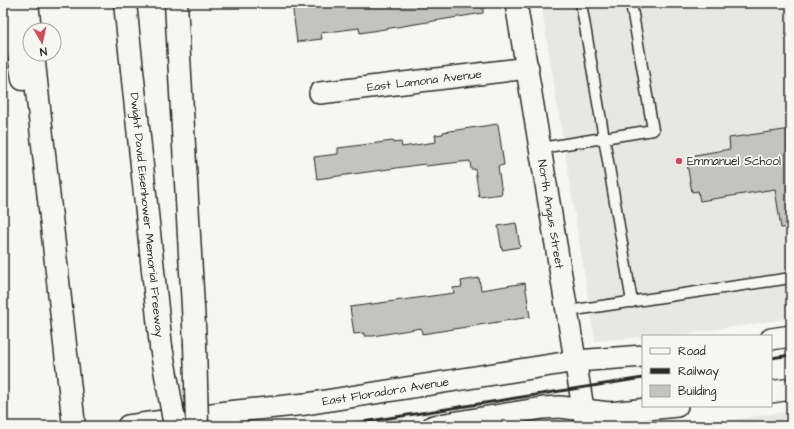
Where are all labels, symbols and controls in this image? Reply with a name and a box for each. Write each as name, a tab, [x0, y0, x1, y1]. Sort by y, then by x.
north arrow	[22, 22, 62, 62]
text: N	[39, 43, 48, 59]
street label: East Lamona Avenue	[366, 66, 483, 96]
street label: Dwight David Eisenhower Memorial Freeway	[125, 92, 168, 339]
place label: Emmanuel School	[687, 153, 781, 170]
marker: Emmanuel School	[674, 156, 684, 166]
street label: North Angus Street	[533, 158, 568, 270]
legend	[642, 335, 772, 407]
text: Road	[678, 343, 706, 360]
text: Railway	[678, 363, 719, 381]
street label: East Floradora Avenue	[321, 373, 451, 410]
text: Building	[678, 383, 716, 401]

